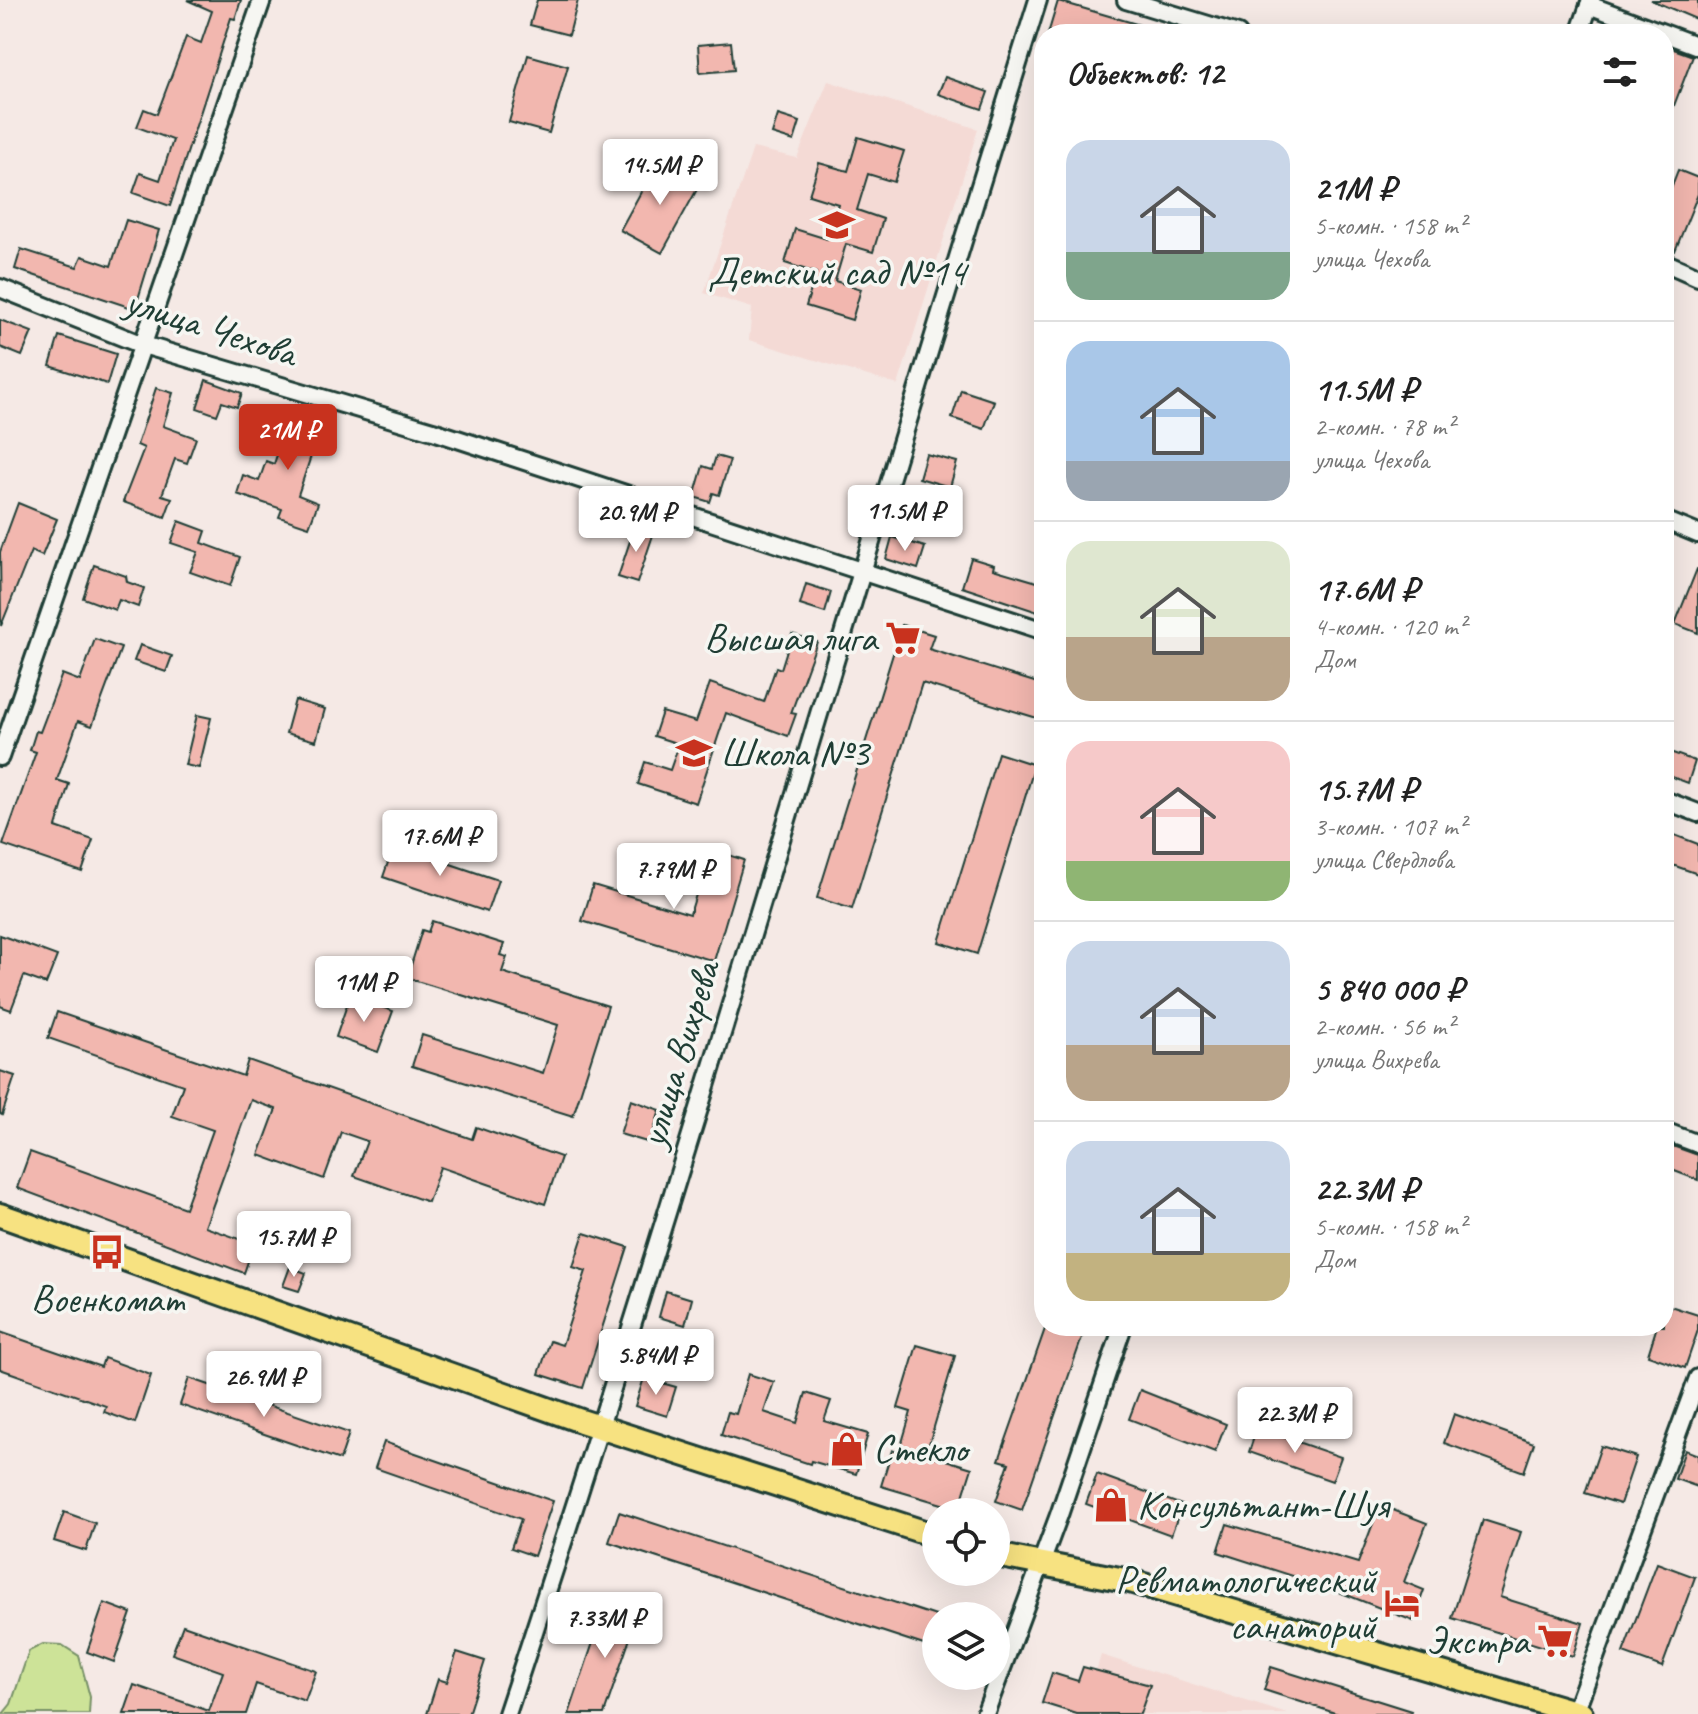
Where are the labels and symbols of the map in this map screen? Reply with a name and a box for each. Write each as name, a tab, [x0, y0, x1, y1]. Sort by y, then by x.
pin: 14.5M ₽	[586, 139, 734, 207]
school or university icon: Детский сад №14	[818, 206, 856, 244]
place label: Детский сад №14	[708, 247, 970, 297]
street label: улица Чехова	[117, 275, 306, 379]
pin: 21M ₽	[232, 404, 344, 472]
pin: 11.5M ₽	[831, 485, 979, 553]
pin: 20.9M ₽	[562, 486, 710, 554]
place label: Высшая лига	[704, 613, 880, 663]
supermarket icon: Высшая лига	[884, 619, 922, 657]
place label: Школа №3	[720, 728, 872, 778]
school or university icon: Школа №3	[675, 734, 713, 772]
pin: 17.6M ₽	[366, 810, 514, 878]
pin: 7.79M ₽	[600, 843, 748, 911]
street label: улица Вихрева	[627, 952, 732, 1155]
pin: 11M ₽	[308, 956, 420, 1024]
pin: 15.7M ₽	[220, 1211, 368, 1279]
bus stop icon: Военкомат	[88, 1233, 126, 1271]
place label: Военкомат	[31, 1274, 186, 1324]
pin: 5.84M ₽	[582, 1329, 730, 1397]
pin: 26.9M ₽	[190, 1351, 338, 1419]
pin: 22.3M ₽	[1221, 1387, 1369, 1455]
place label: Стекло	[873, 1424, 971, 1474]
shop icon: Стекло	[828, 1430, 866, 1468]
place label: Консультант-Шуя	[1137, 1480, 1391, 1530]
shop icon: Консультант-Шуя	[1092, 1486, 1130, 1524]
place label: Ревматологический санаторий	[1115, 1555, 1378, 1651]
hotel icon: Ревматологический санаторий	[1383, 1584, 1421, 1622]
pin: 7.33M ₽	[531, 1592, 679, 1660]
place label: Экстра	[1426, 1616, 1532, 1666]
supermarket icon: Экстра	[1536, 1622, 1574, 1660]

